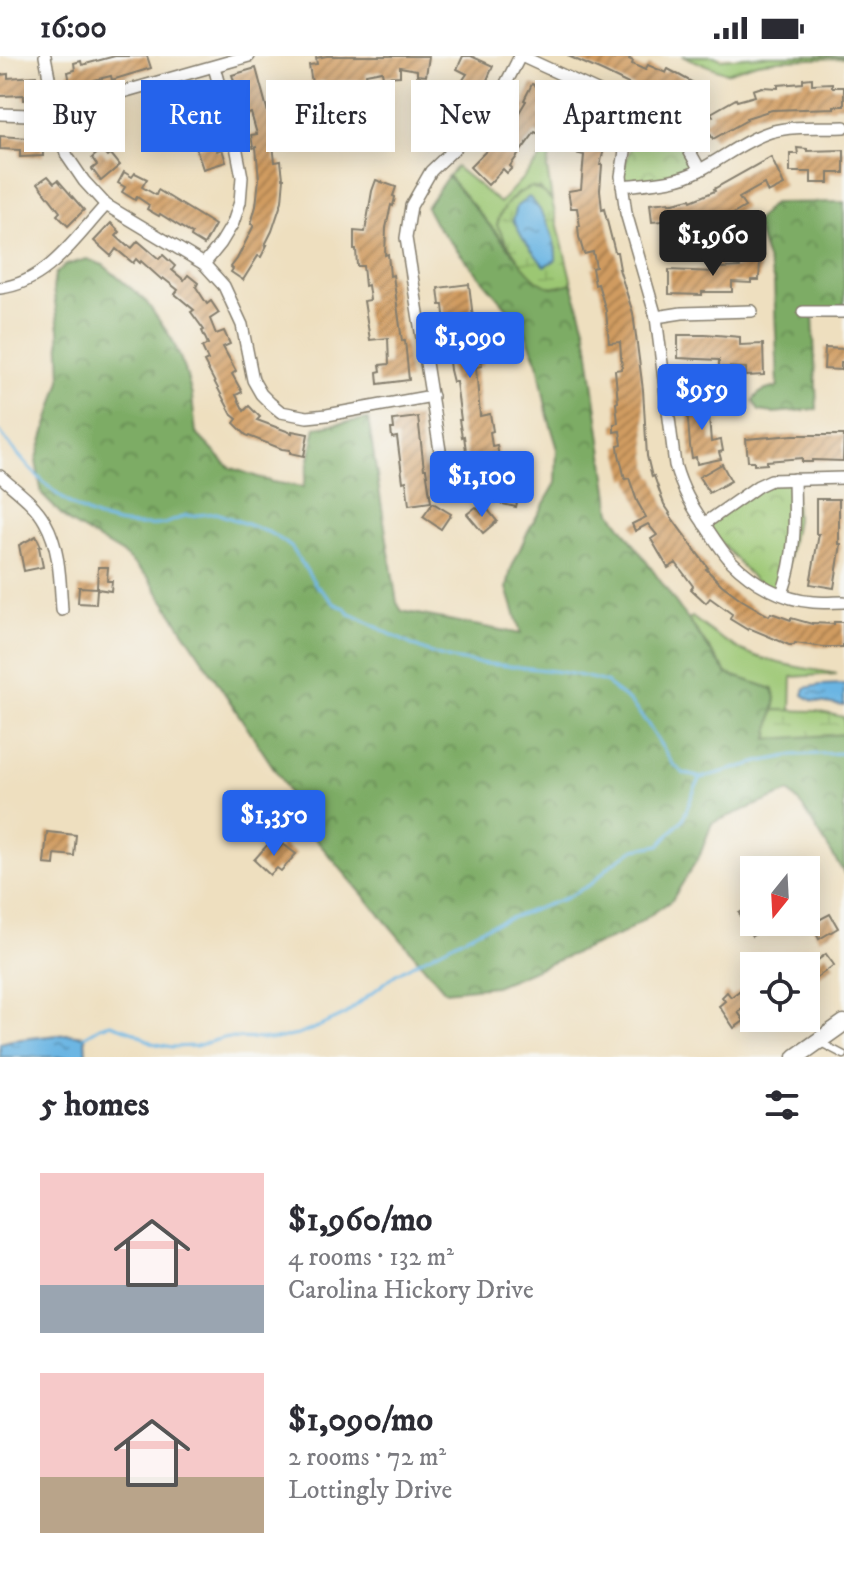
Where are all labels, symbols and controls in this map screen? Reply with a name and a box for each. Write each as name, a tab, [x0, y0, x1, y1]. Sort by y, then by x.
text: 16:00	[40, 10, 107, 47]
chip: Buy	[24, 80, 125, 152]
chip: Rent	[141, 80, 250, 152]
chip: Filters	[266, 80, 395, 152]
chip: New	[411, 80, 519, 152]
chip: Apartment	[535, 80, 710, 152]
pin: $1,960	[648, 210, 778, 278]
text: $1,960	[677, 219, 749, 252]
pin: $1,090	[405, 312, 535, 380]
text: $1,090	[434, 321, 506, 354]
pin: $959	[655, 364, 749, 432]
text: $959	[675, 373, 729, 406]
pin: $1,100	[417, 451, 547, 519]
text: $1,100	[448, 460, 516, 493]
pin: $1,350	[209, 790, 339, 858]
text: $1,350	[240, 799, 308, 832]
north arrow	[740, 856, 820, 936]
map controls	[740, 856, 820, 1032]
button: locate	[740, 952, 820, 1032]
icon: filters	[760, 1083, 804, 1127]
text: 5 homes	[40, 1084, 149, 1126]
text: $1,960/mo	[288, 1199, 432, 1241]
icon: home	[104, 1205, 200, 1301]
text: 4 rooms · 132 m²	[288, 1241, 454, 1274]
text: Carolina Hickory Drive	[288, 1274, 534, 1307]
text: $1,090/mo	[288, 1399, 433, 1441]
icon: home	[104, 1405, 200, 1501]
text: 2 rooms · 72 m²	[288, 1441, 446, 1474]
text: Lottingly Drive	[288, 1474, 452, 1507]

